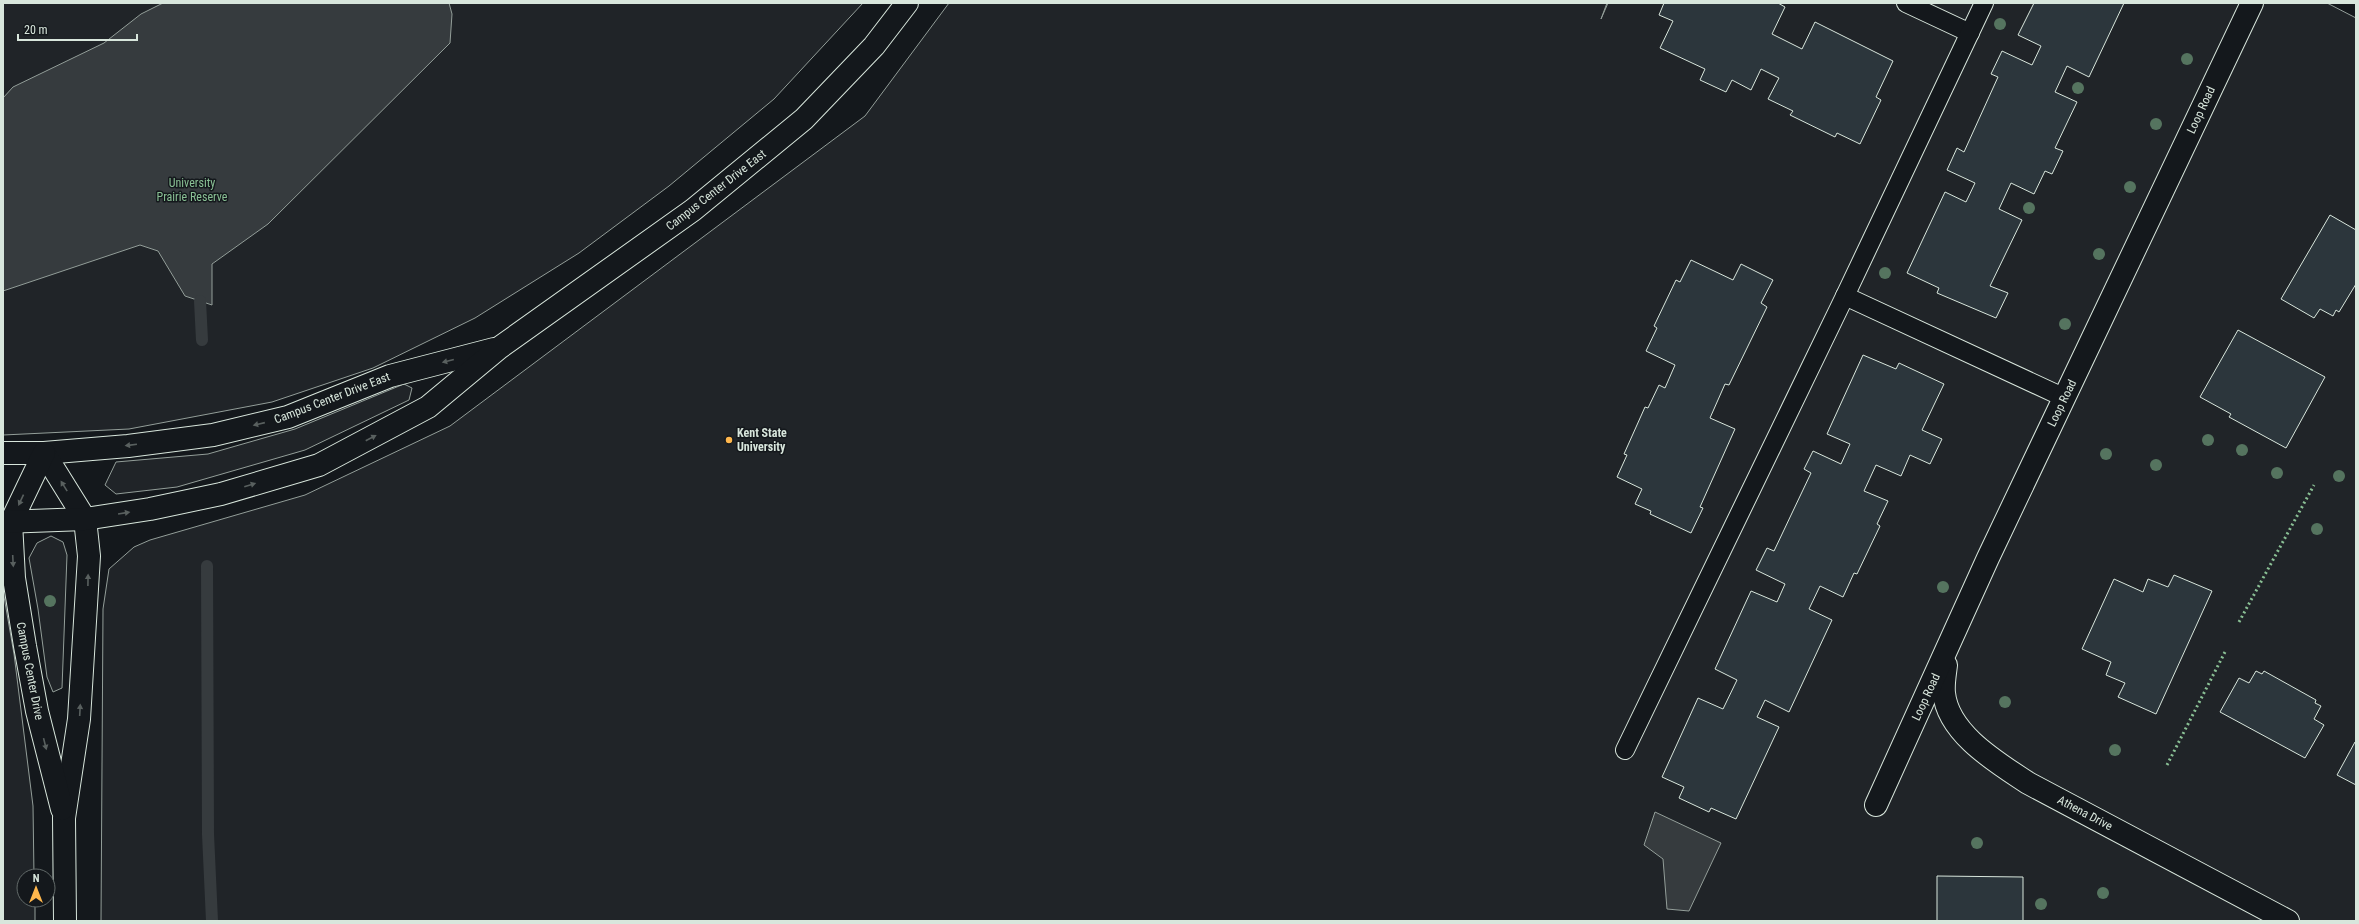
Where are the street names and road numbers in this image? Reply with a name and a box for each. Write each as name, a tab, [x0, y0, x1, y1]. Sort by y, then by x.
street label: Loop Road	[2184, 84, 2218, 136]
street label: Campus Center Drive East	[663, 146, 769, 233]
street label: Campus Center Drive East	[272, 369, 392, 427]
street label: Loop Road	[2045, 377, 2079, 429]
street label: Campus Center Drive	[14, 621, 46, 721]
street label: Loop Road	[1909, 671, 1943, 723]
street label: Athena Drive	[2055, 793, 2115, 833]

